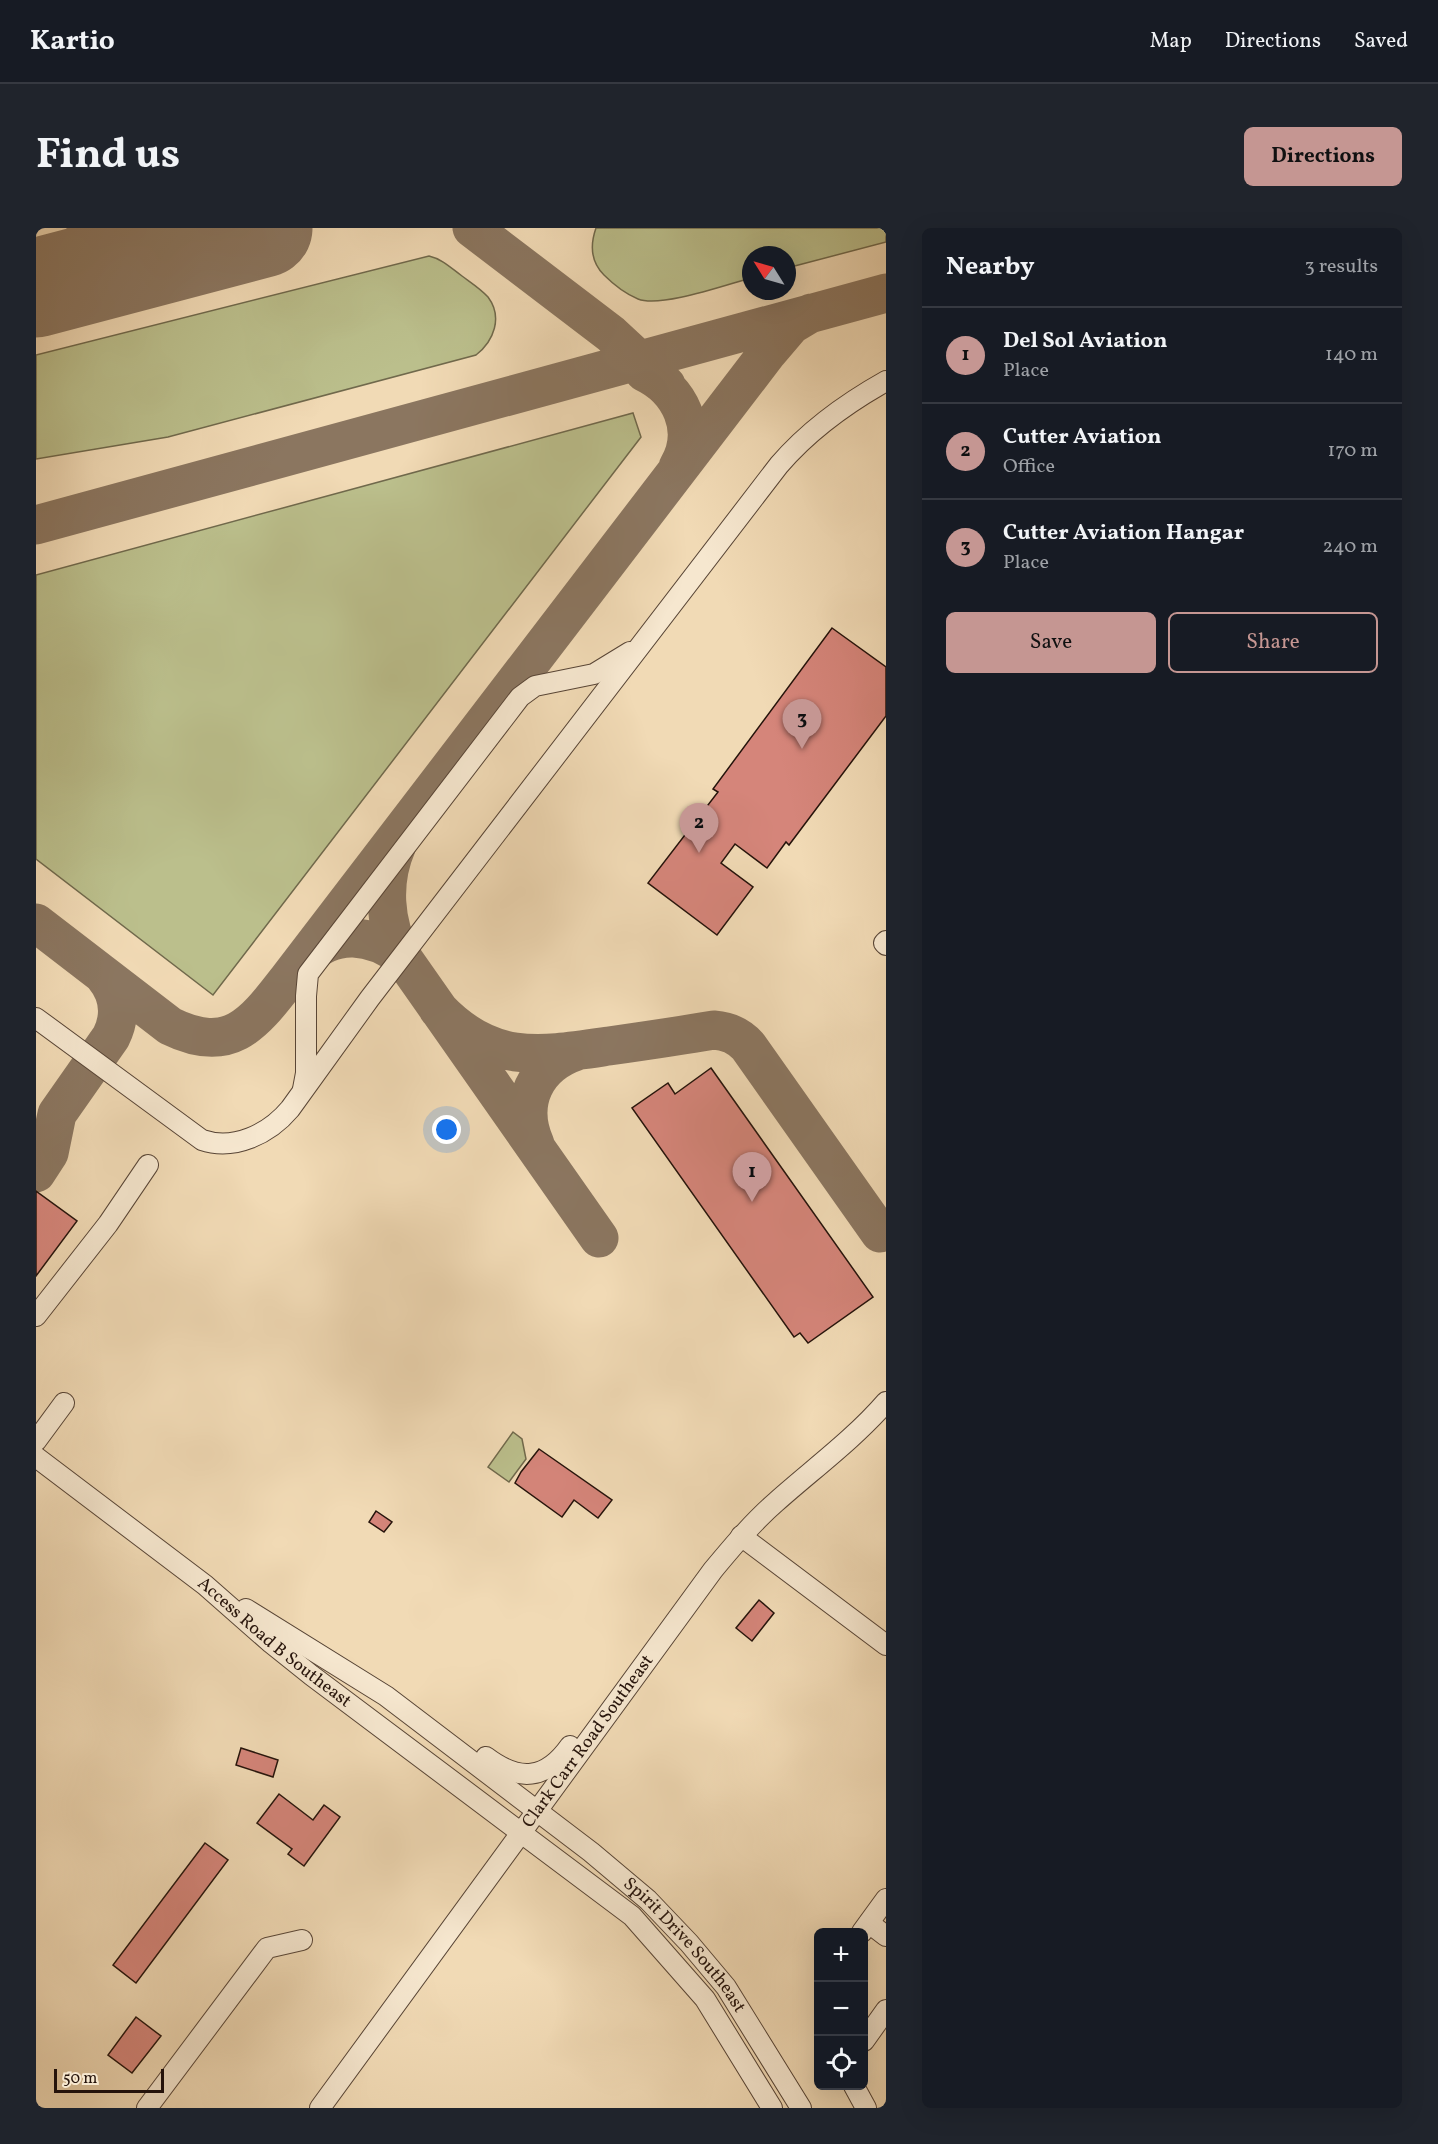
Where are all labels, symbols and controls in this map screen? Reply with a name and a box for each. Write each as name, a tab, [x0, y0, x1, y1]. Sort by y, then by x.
text: Kartio	[30, 22, 115, 61]
text: Map	[1150, 27, 1192, 56]
text: Directions	[1225, 27, 1321, 56]
text: Saved	[1354, 27, 1408, 56]
text: Find us	[36, 127, 180, 186]
button: Directions	[1244, 127, 1402, 186]
north arrow	[742, 246, 796, 300]
text: Nearby	[946, 249, 1035, 285]
text: 3 results	[1304, 253, 1378, 281]
text: Del Sol Aviation	[1003, 326, 1168, 357]
text: 1	[961, 341, 970, 369]
text: 140 m	[1325, 341, 1378, 369]
text: Place	[1003, 357, 1049, 385]
text: Cutter Aviation	[1003, 422, 1162, 453]
text: 2	[960, 437, 971, 465]
text: 170 m	[1328, 437, 1378, 465]
text: Office	[1003, 453, 1055, 481]
text: Cutter Aviation Hangar	[1003, 518, 1244, 549]
text: 3	[960, 533, 971, 561]
text: 240 m	[1323, 533, 1378, 561]
text: Place	[1003, 549, 1049, 577]
button: Save	[946, 612, 1156, 673]
button: Share	[1168, 612, 1378, 673]
pin: 3	[782, 700, 822, 749]
pin: 2	[680, 804, 718, 853]
your location	[432, 1115, 461, 1144]
pin: 1	[732, 1152, 772, 1202]
street label: Access Road B Southeast	[192, 1571, 357, 1714]
street label: Clark Carr Road Southeast	[516, 1650, 660, 1833]
street label: Spirit Drive Southeast	[618, 1872, 752, 2018]
map controls	[814, 1928, 868, 2090]
button: +	[814, 1928, 868, 1982]
button: −	[814, 1982, 868, 2036]
button: locate	[814, 2036, 868, 2090]
scale bar	[54, 2066, 164, 2094]
text: 50 m	[63, 2068, 97, 2090]

